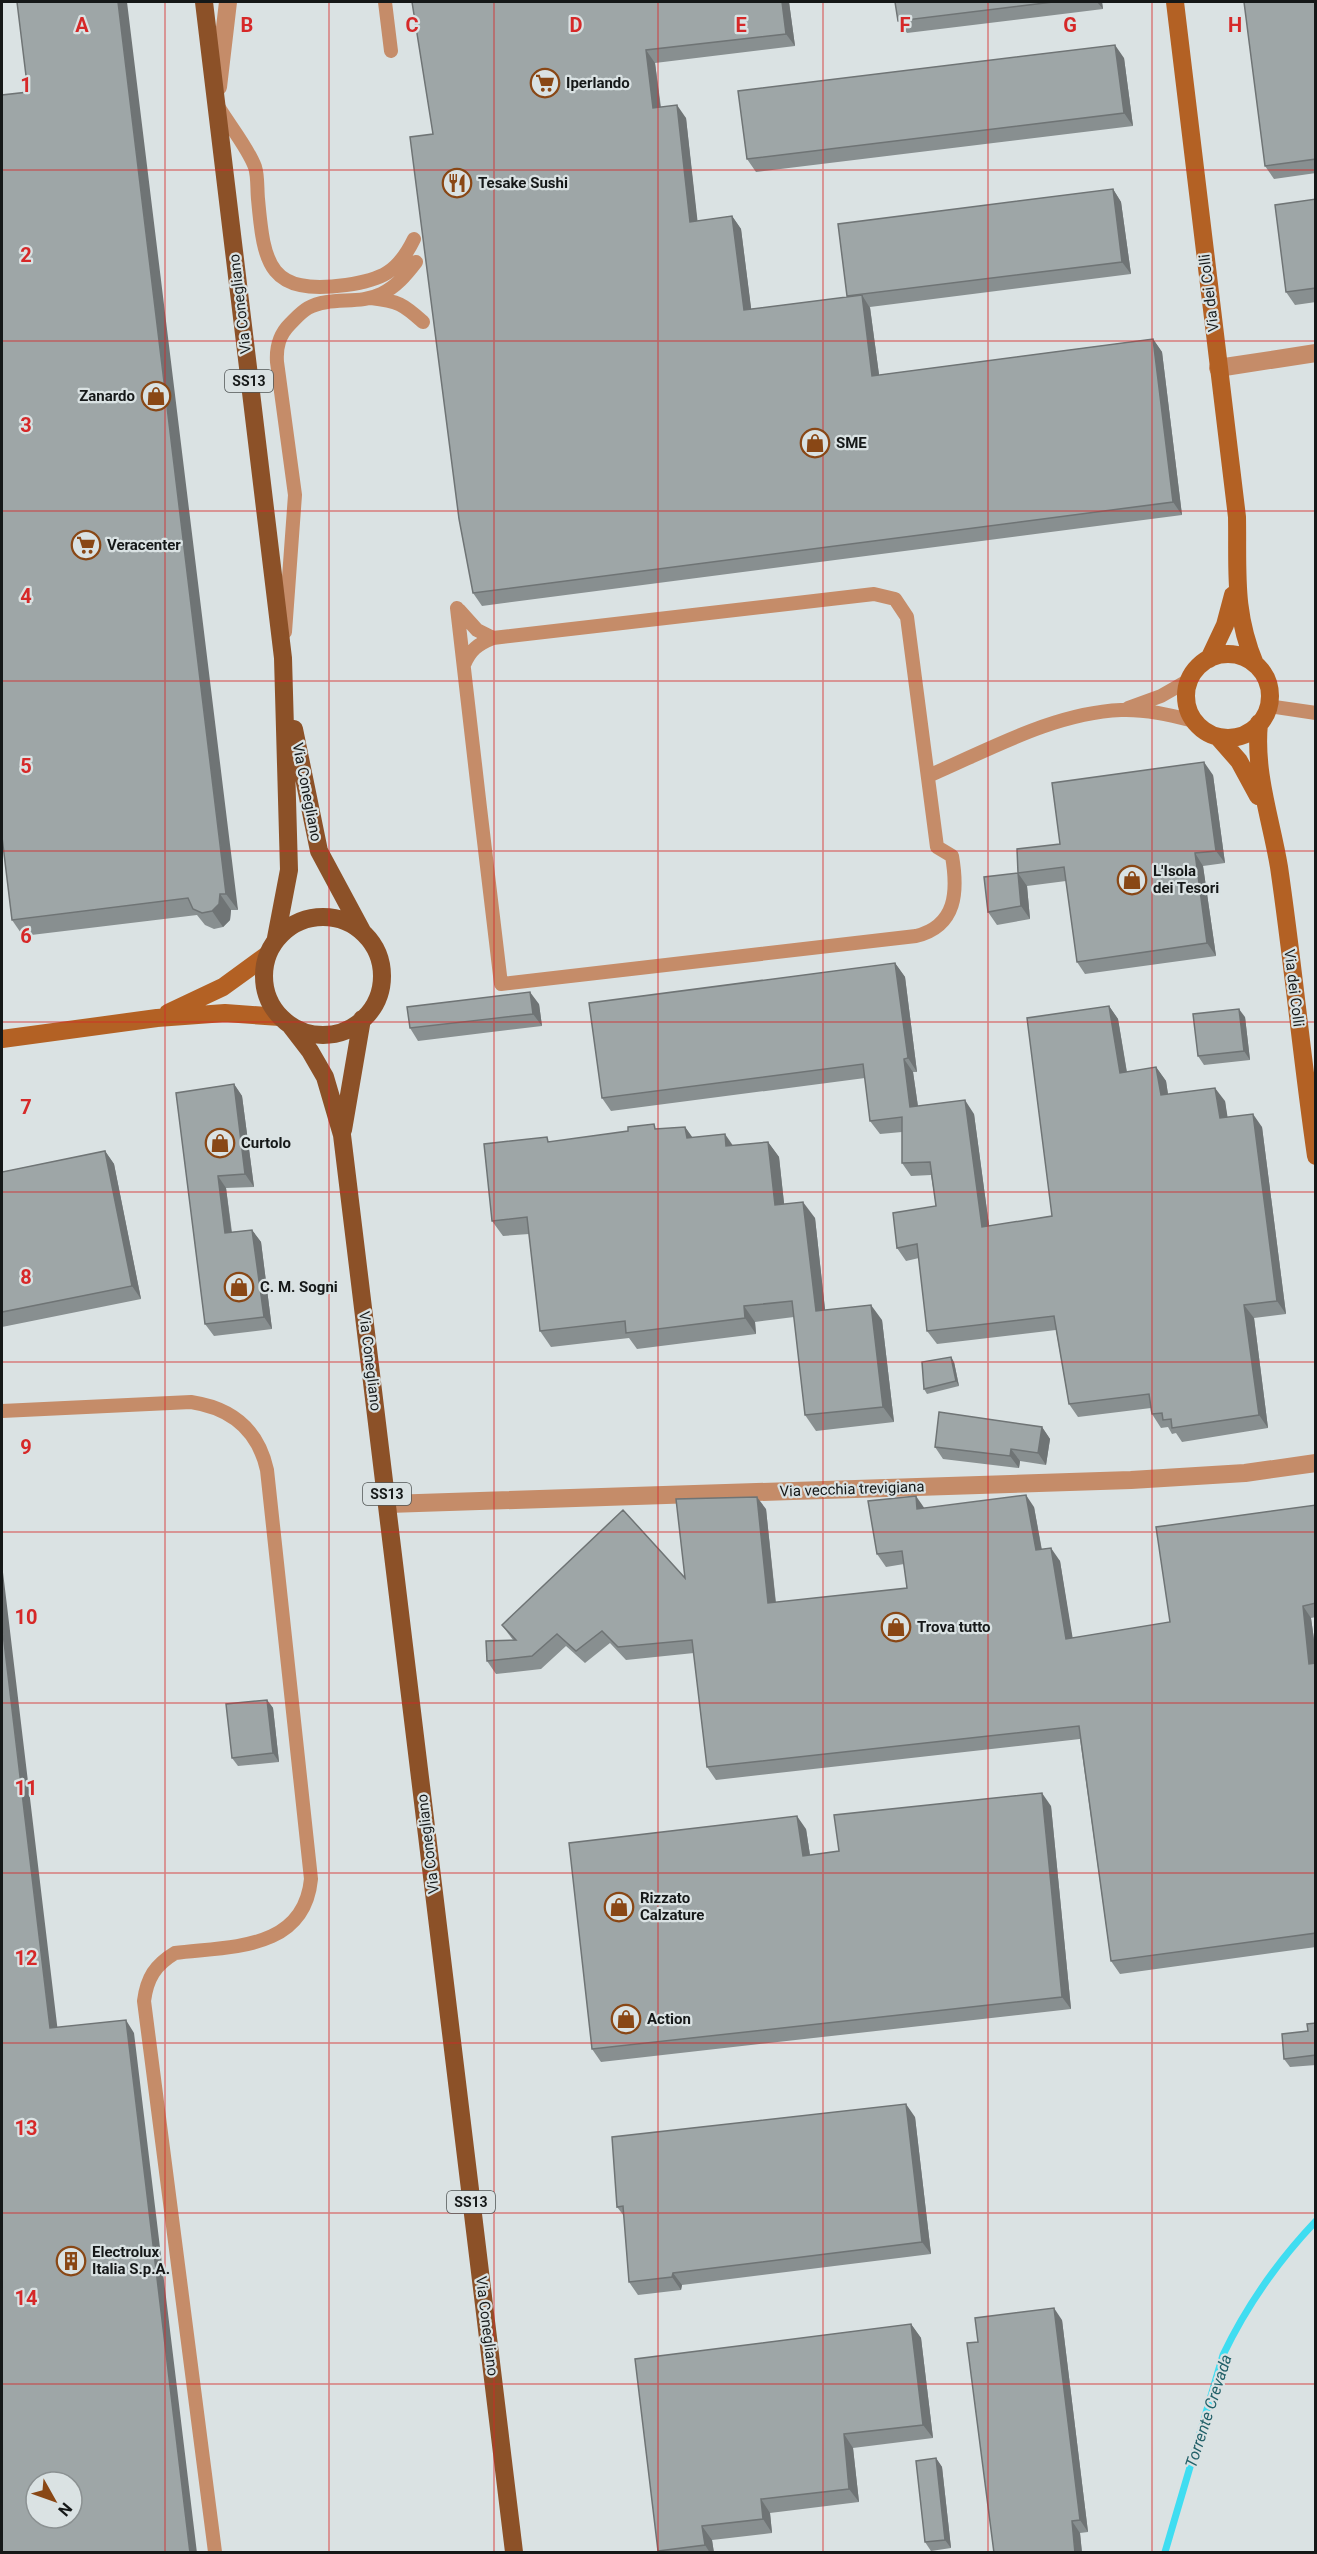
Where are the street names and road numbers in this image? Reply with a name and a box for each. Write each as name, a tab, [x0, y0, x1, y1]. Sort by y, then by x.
street label: Via Conegliano	[225, 253, 255, 355]
street label: Via dei Colli	[1195, 253, 1223, 333]
road number: SS13	[225, 370, 273, 392]
street label: Via Conegliano	[289, 741, 325, 843]
street label: Via dei Colli	[1280, 948, 1308, 1028]
street label: Via Conegliano	[355, 1310, 385, 1412]
street label: Via vecchia trevigiana	[779, 1477, 925, 1501]
road number: SS13	[363, 1483, 411, 1505]
street label: Via Conegliano	[413, 1793, 443, 1895]
road number: SS13	[447, 2191, 495, 2213]
street label: Via Conegliano	[472, 2275, 502, 2377]

